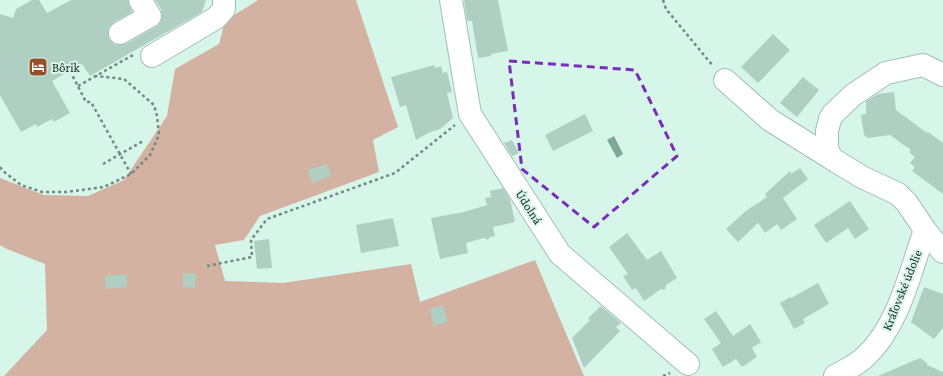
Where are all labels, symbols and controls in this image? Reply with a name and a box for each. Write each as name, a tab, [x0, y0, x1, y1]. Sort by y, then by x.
hotel icon: Bôrik	[27, 56, 49, 78]
place label: Bôrik	[52, 60, 81, 75]
street label: Údolná	[512, 187, 546, 227]
street label: Kráľovské údolie	[879, 247, 925, 333]

